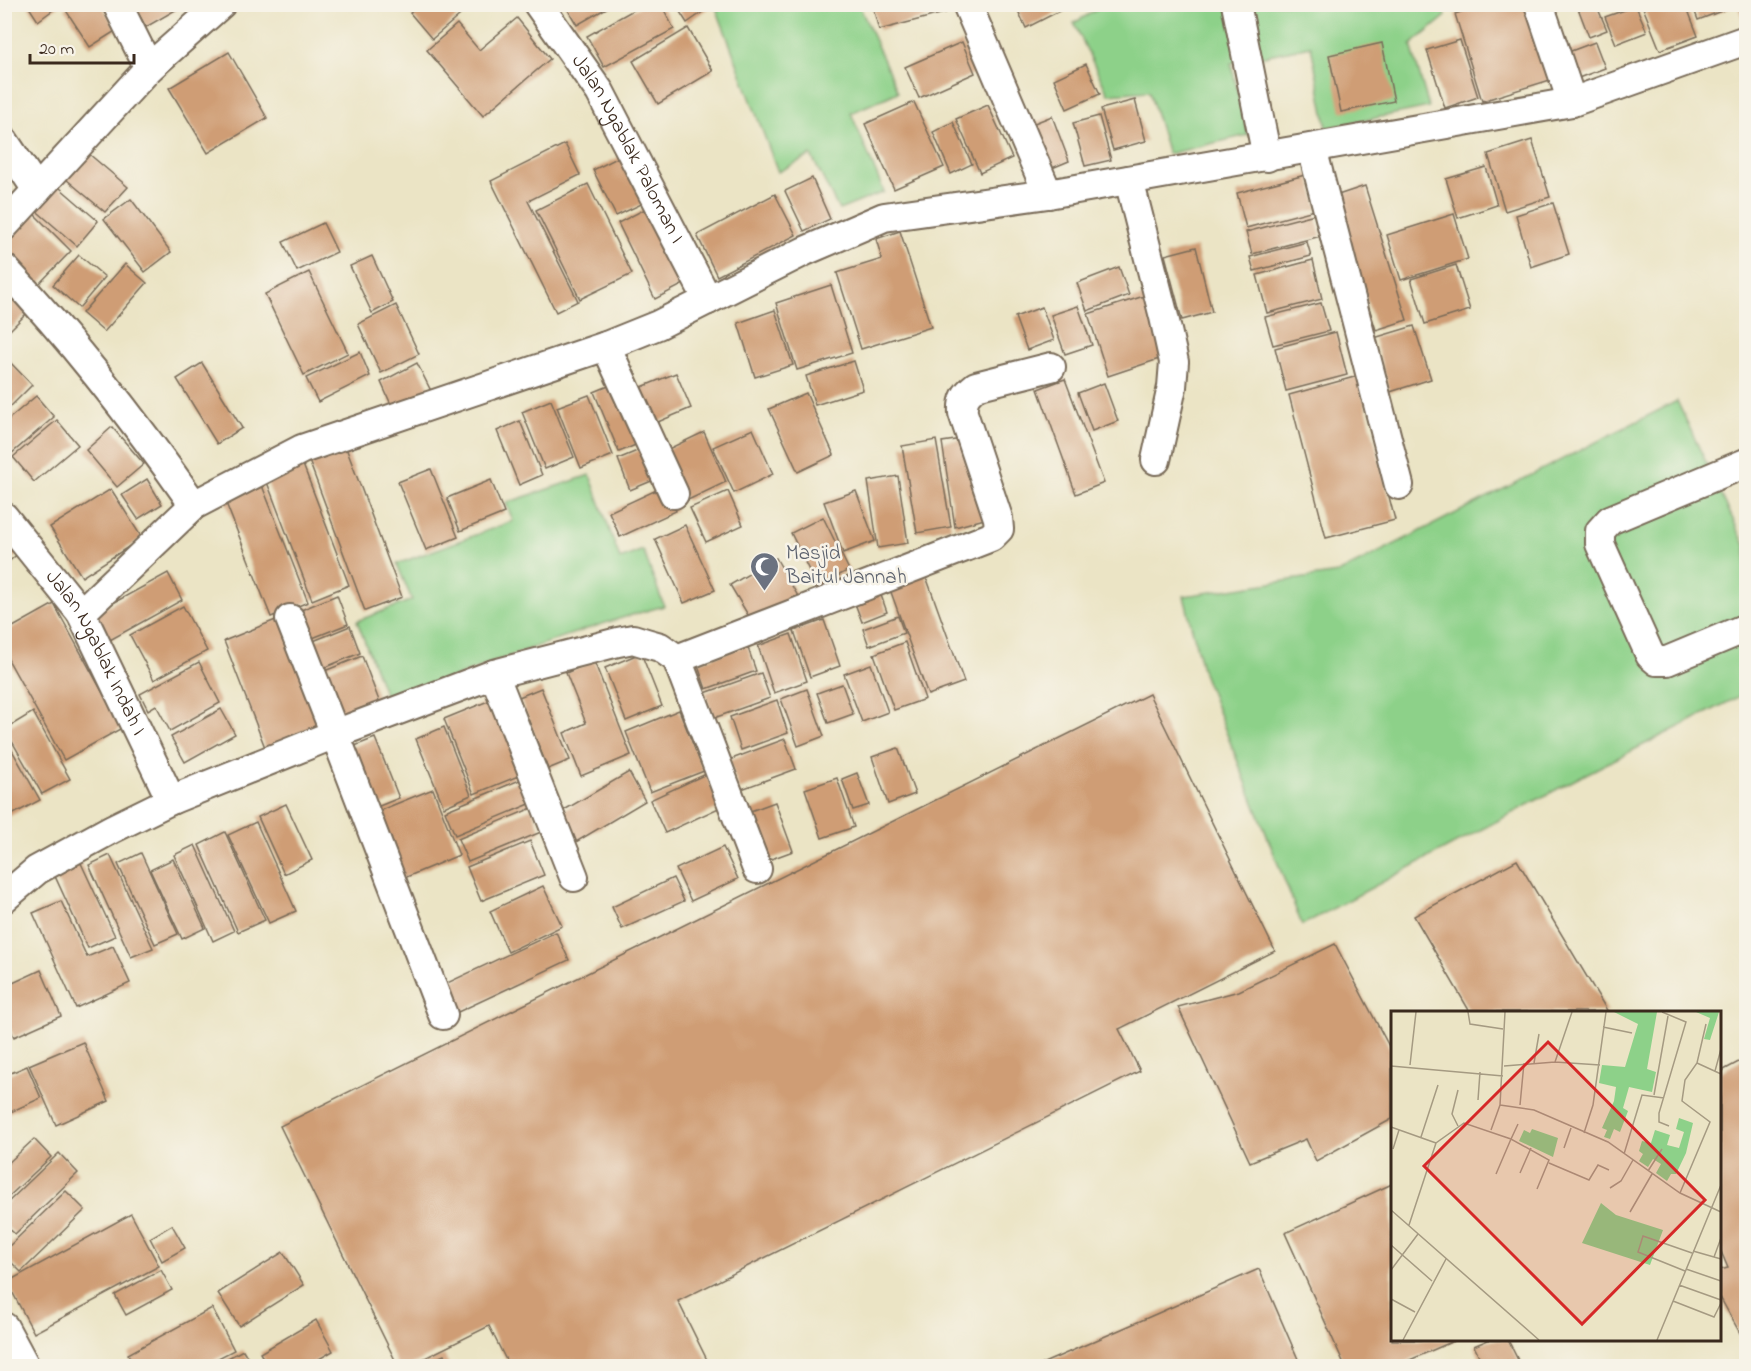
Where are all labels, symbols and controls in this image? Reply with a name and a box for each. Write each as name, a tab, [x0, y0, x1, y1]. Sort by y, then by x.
scale bar	[30, 27, 134, 65]
text: 20 m	[39, 37, 74, 63]
street label: Jalan Ngablak Paloman I	[563, 49, 691, 249]
place label: Masjid Baitul Jannah	[785, 539, 907, 593]
mosque icon: Masjid Baitul Jannah	[749, 550, 781, 592]
street label: Jalan Ngablak Indah I	[38, 564, 153, 741]
inset map	[1391, 1011, 1721, 1341]

